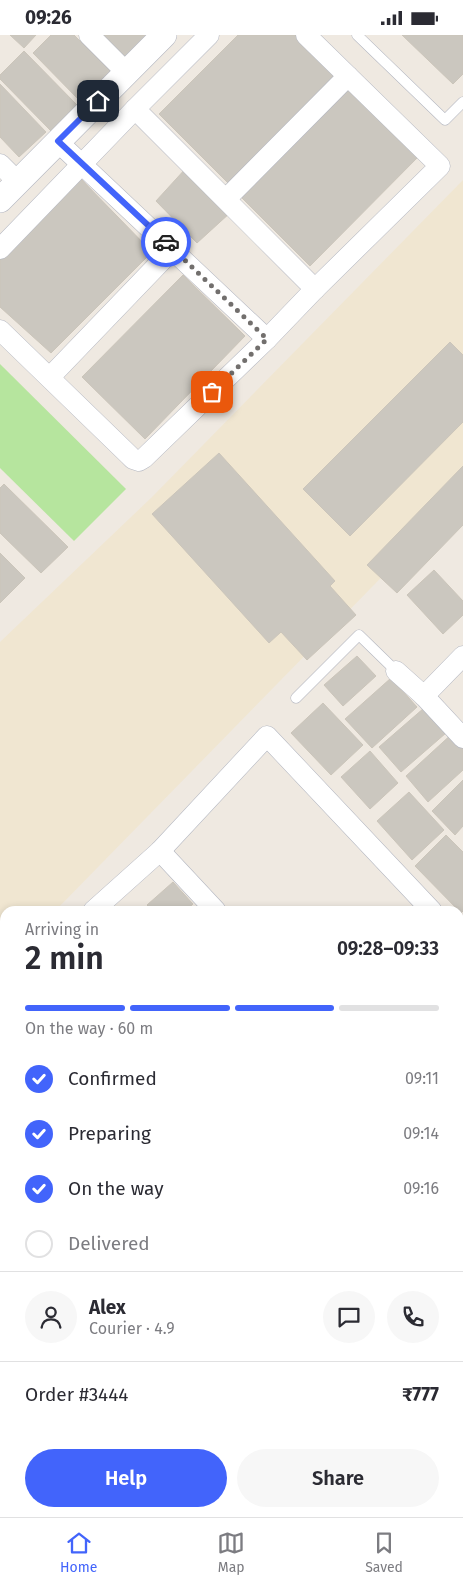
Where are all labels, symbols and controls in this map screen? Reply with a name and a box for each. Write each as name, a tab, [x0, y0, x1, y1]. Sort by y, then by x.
text: 09:26	[25, 6, 72, 29]
pin	[77, 80, 119, 122]
icon: home	[84, 87, 112, 115]
courier	[141, 217, 191, 267]
icon: car	[152, 228, 180, 256]
pin	[191, 371, 233, 413]
icon: bag	[198, 378, 226, 406]
text: Arriving in	[25, 920, 99, 939]
text: 09:28–09:33	[337, 937, 439, 960]
text: 2 min	[25, 939, 104, 977]
text: On the way · 60 m	[25, 1019, 153, 1038]
icon: check	[25, 1065, 53, 1093]
text: Confirmed	[68, 1067, 157, 1090]
text: 09:11	[405, 1069, 439, 1088]
icon: check	[25, 1120, 53, 1148]
text: Preparing	[68, 1122, 151, 1145]
text: 09:14	[403, 1124, 439, 1143]
icon: check	[25, 1175, 53, 1203]
text: On the way	[68, 1177, 164, 1200]
text: 09:16	[403, 1179, 439, 1198]
text: Delivered	[68, 1232, 150, 1255]
button: person	[25, 1291, 77, 1343]
button: chat	[323, 1291, 375, 1343]
button: phone	[387, 1291, 439, 1343]
text: Alex	[89, 1296, 126, 1319]
text: Courier · 4.9	[89, 1319, 175, 1338]
text: Order #3444	[25, 1383, 128, 1406]
text: ₹777	[402, 1383, 439, 1406]
button: Help	[25, 1449, 227, 1507]
button: Share	[237, 1449, 439, 1507]
tab: Home	[60, 1529, 97, 1576]
tab: Map	[217, 1529, 245, 1576]
tab: Saved	[365, 1529, 403, 1576]

